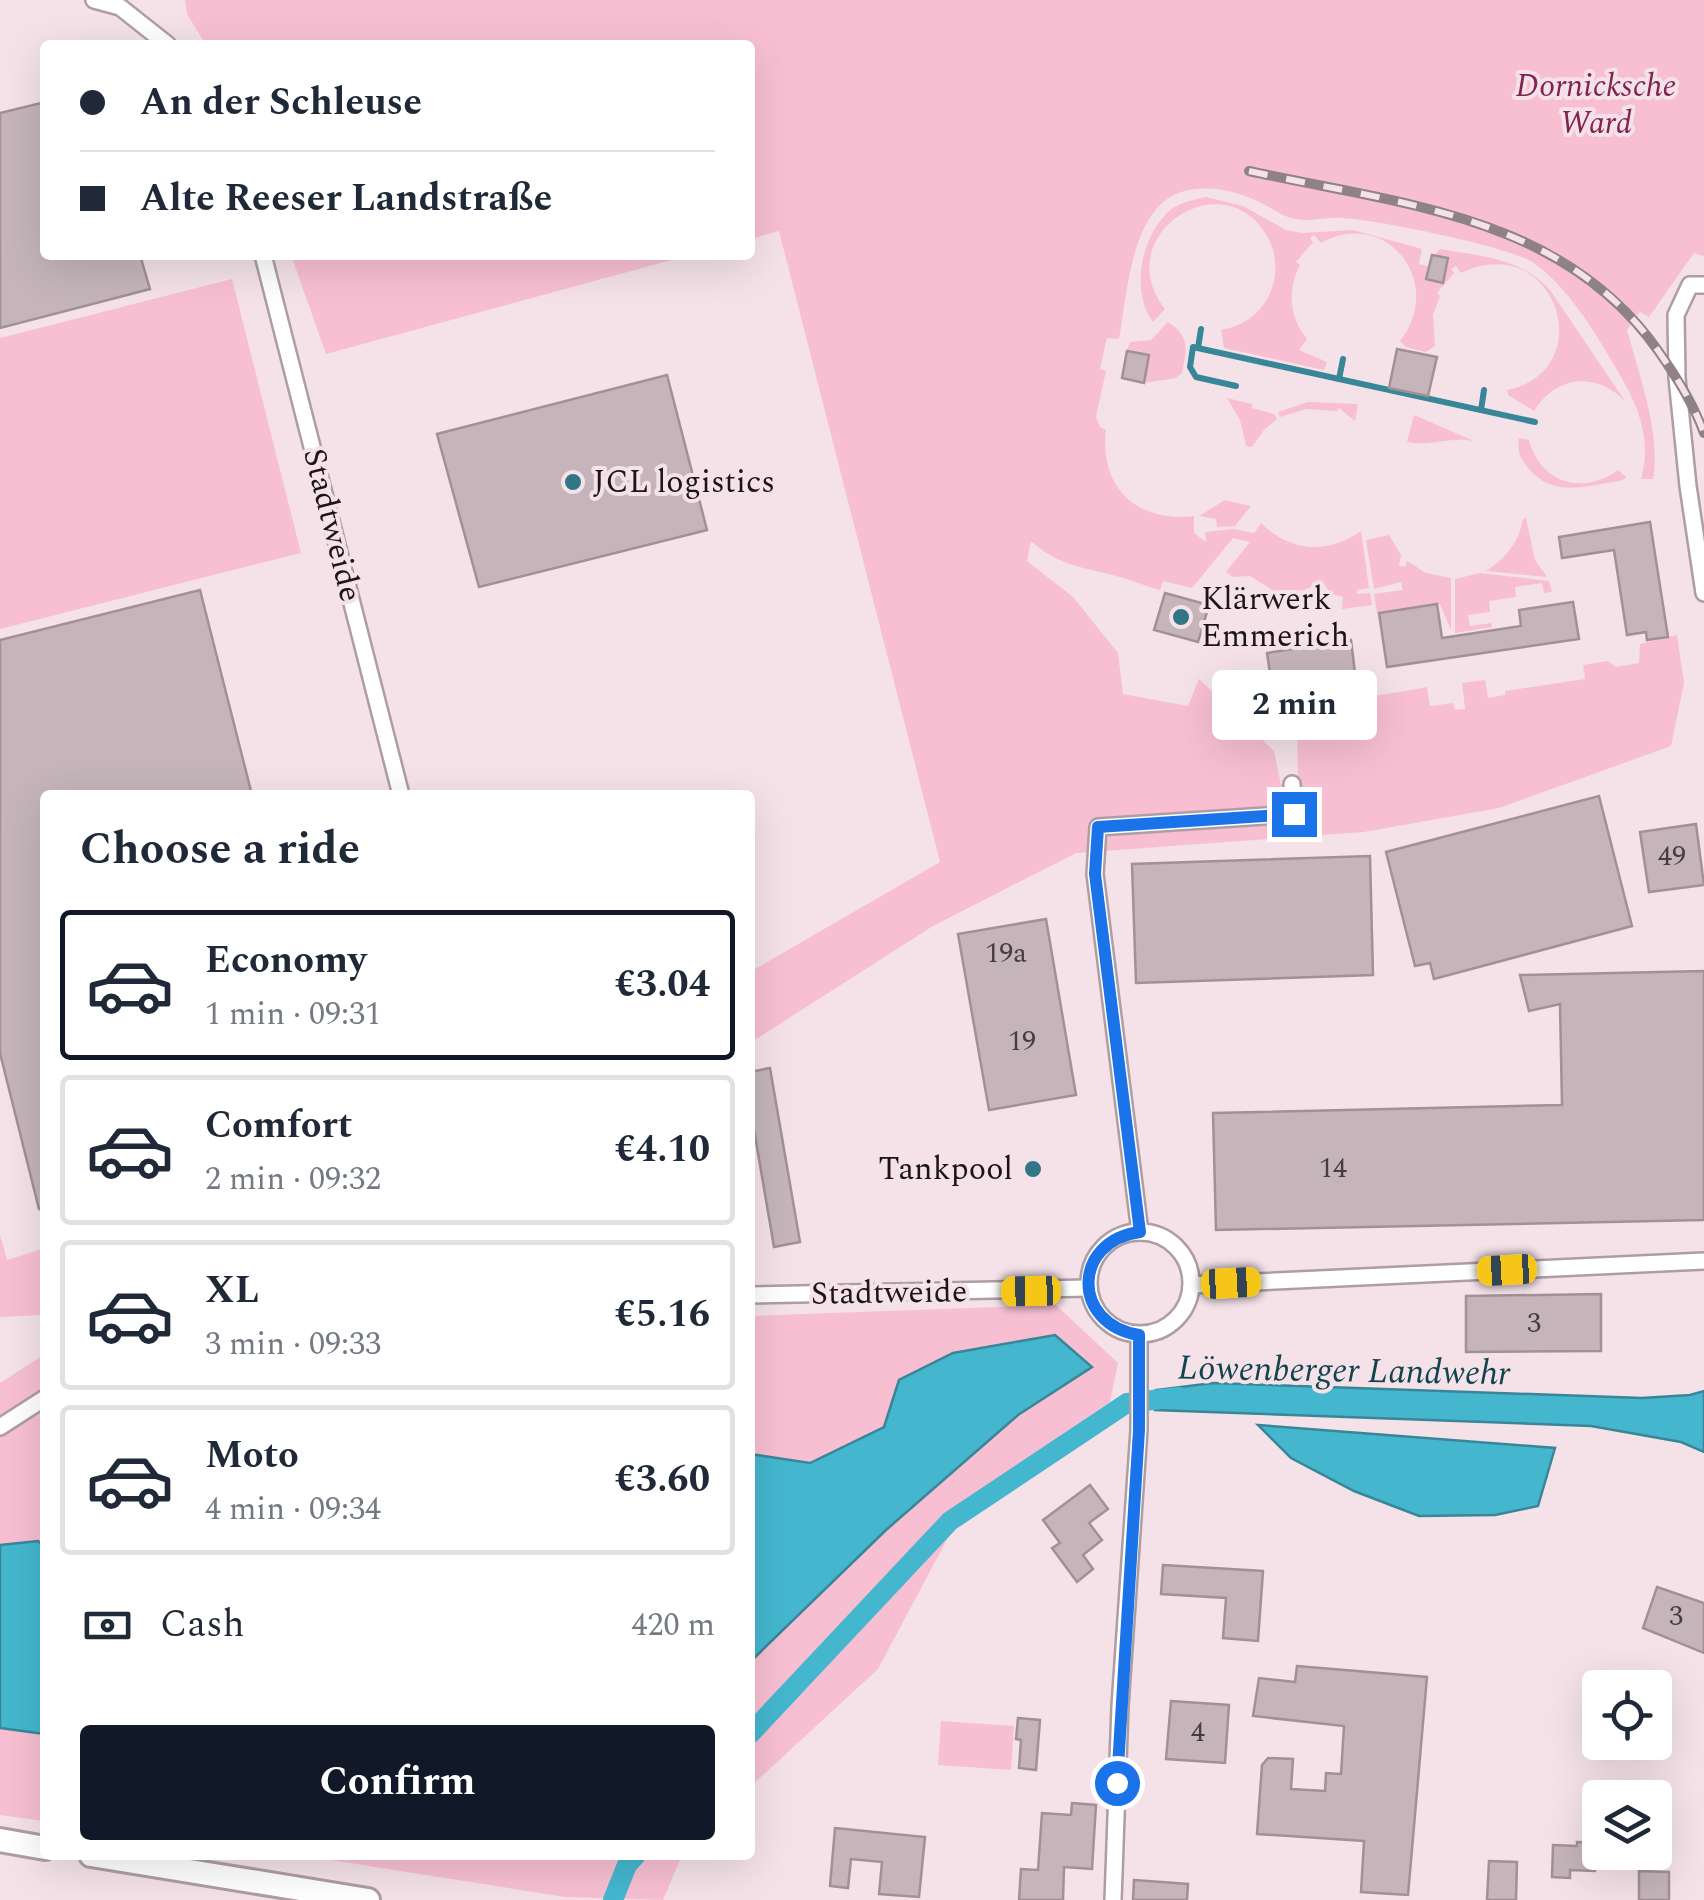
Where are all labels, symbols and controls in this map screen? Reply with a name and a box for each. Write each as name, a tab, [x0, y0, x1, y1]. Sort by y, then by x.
park label: Dornicksche Ward	[1516, 62, 1676, 148]
text: An der Schleuse	[140, 74, 422, 132]
text: Alte Reeser Landstraße	[140, 170, 552, 228]
street label: Stadtweide	[289, 443, 375, 607]
place label: JCL logistics	[593, 458, 775, 507]
marker: JCL logistics	[562, 471, 584, 493]
place label: Klärwerk Emmerich	[1201, 575, 1349, 661]
marker: Klärwerk Emmerich	[1170, 606, 1192, 628]
callout: 2 min	[1212, 669, 1376, 739]
text: 2 min	[1252, 680, 1337, 729]
route end	[1272, 792, 1317, 837]
text: Choose a ride	[80, 815, 360, 884]
house number: 49	[1658, 835, 1686, 878]
text: Economy	[205, 932, 366, 990]
house number: 19a	[985, 932, 1027, 975]
icon: car	[85, 940, 175, 1030]
text: €3.04	[615, 956, 710, 1014]
text: 1 min · 09:31	[205, 990, 381, 1039]
house number: 19	[1008, 1020, 1036, 1063]
text: Comfort	[205, 1097, 352, 1155]
icon: car	[85, 1105, 175, 1195]
text: €4.10	[615, 1121, 710, 1179]
place label: Tankpool	[878, 1145, 1013, 1194]
house number: 14	[1319, 1147, 1347, 1190]
text: 2 min · 09:32	[205, 1155, 381, 1204]
marker: Tankpool	[1022, 1158, 1044, 1180]
car	[1476, 1253, 1538, 1287]
text: XL	[205, 1262, 259, 1320]
car	[1200, 1266, 1262, 1300]
street label: Stadtweide	[810, 1267, 968, 1319]
icon: car	[85, 1270, 175, 1360]
car	[1001, 1275, 1061, 1307]
text: €5.16	[615, 1286, 710, 1344]
house number: 3	[1527, 1302, 1541, 1345]
text: 3 min · 09:33	[205, 1320, 381, 1369]
water label: Löwenberger Landwehr	[1177, 1342, 1512, 1400]
text: Moto	[205, 1427, 299, 1485]
icon: car	[85, 1435, 175, 1525]
text: €3.60	[615, 1451, 710, 1509]
text: 4 min · 09:34	[205, 1485, 381, 1534]
house number: 3	[1669, 1595, 1683, 1638]
text: Cash	[160, 1596, 245, 1654]
icon: cash	[80, 1598, 135, 1653]
text: 420 m	[631, 1601, 715, 1650]
map controls	[1582, 1670, 1672, 1870]
button: locate	[1582, 1670, 1672, 1760]
house number: 4	[1191, 1711, 1205, 1754]
button: Confirm	[80, 1725, 715, 1840]
route start	[1095, 1761, 1140, 1806]
button: layers	[1582, 1780, 1672, 1870]

